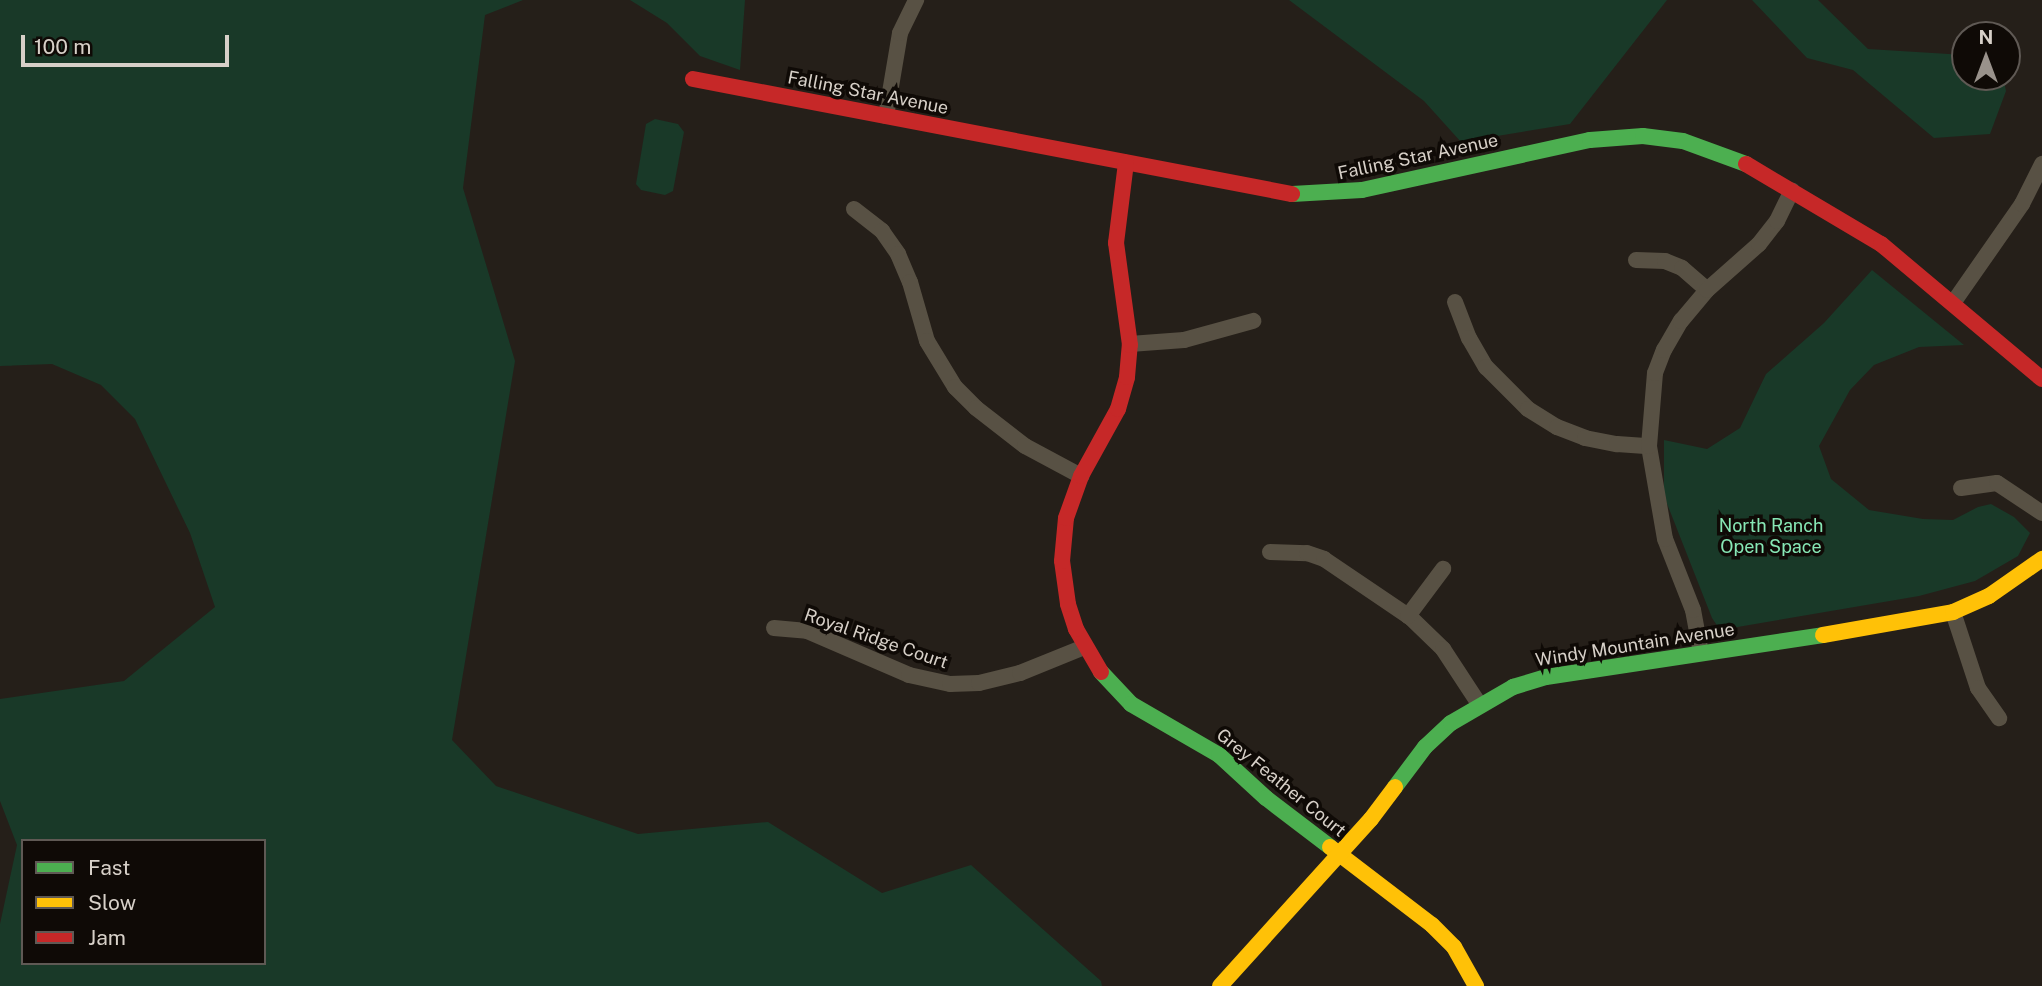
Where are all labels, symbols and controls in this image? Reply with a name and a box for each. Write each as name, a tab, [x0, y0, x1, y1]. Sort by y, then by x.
scale bar	[24, 21, 233, 65]
north arrow	[1951, 21, 2021, 91]
text: N	[1979, 26, 1993, 48]
text: 100 m	[34, 34, 91, 59]
street label: Falling Star Avenue	[786, 67, 950, 119]
street label: Falling Star Avenue	[1336, 129, 1500, 185]
park label: North Ranch Open Space	[1719, 516, 1823, 558]
street label: Royal Ridge Court	[801, 604, 951, 674]
street label: Windy Mountain Avenue	[1534, 619, 1736, 671]
street label: Grey Feather Court	[1212, 724, 1350, 842]
legend	[21, 839, 266, 965]
text: Fast	[88, 855, 130, 880]
text: Slow	[88, 890, 136, 915]
text: Jam	[88, 925, 126, 950]

